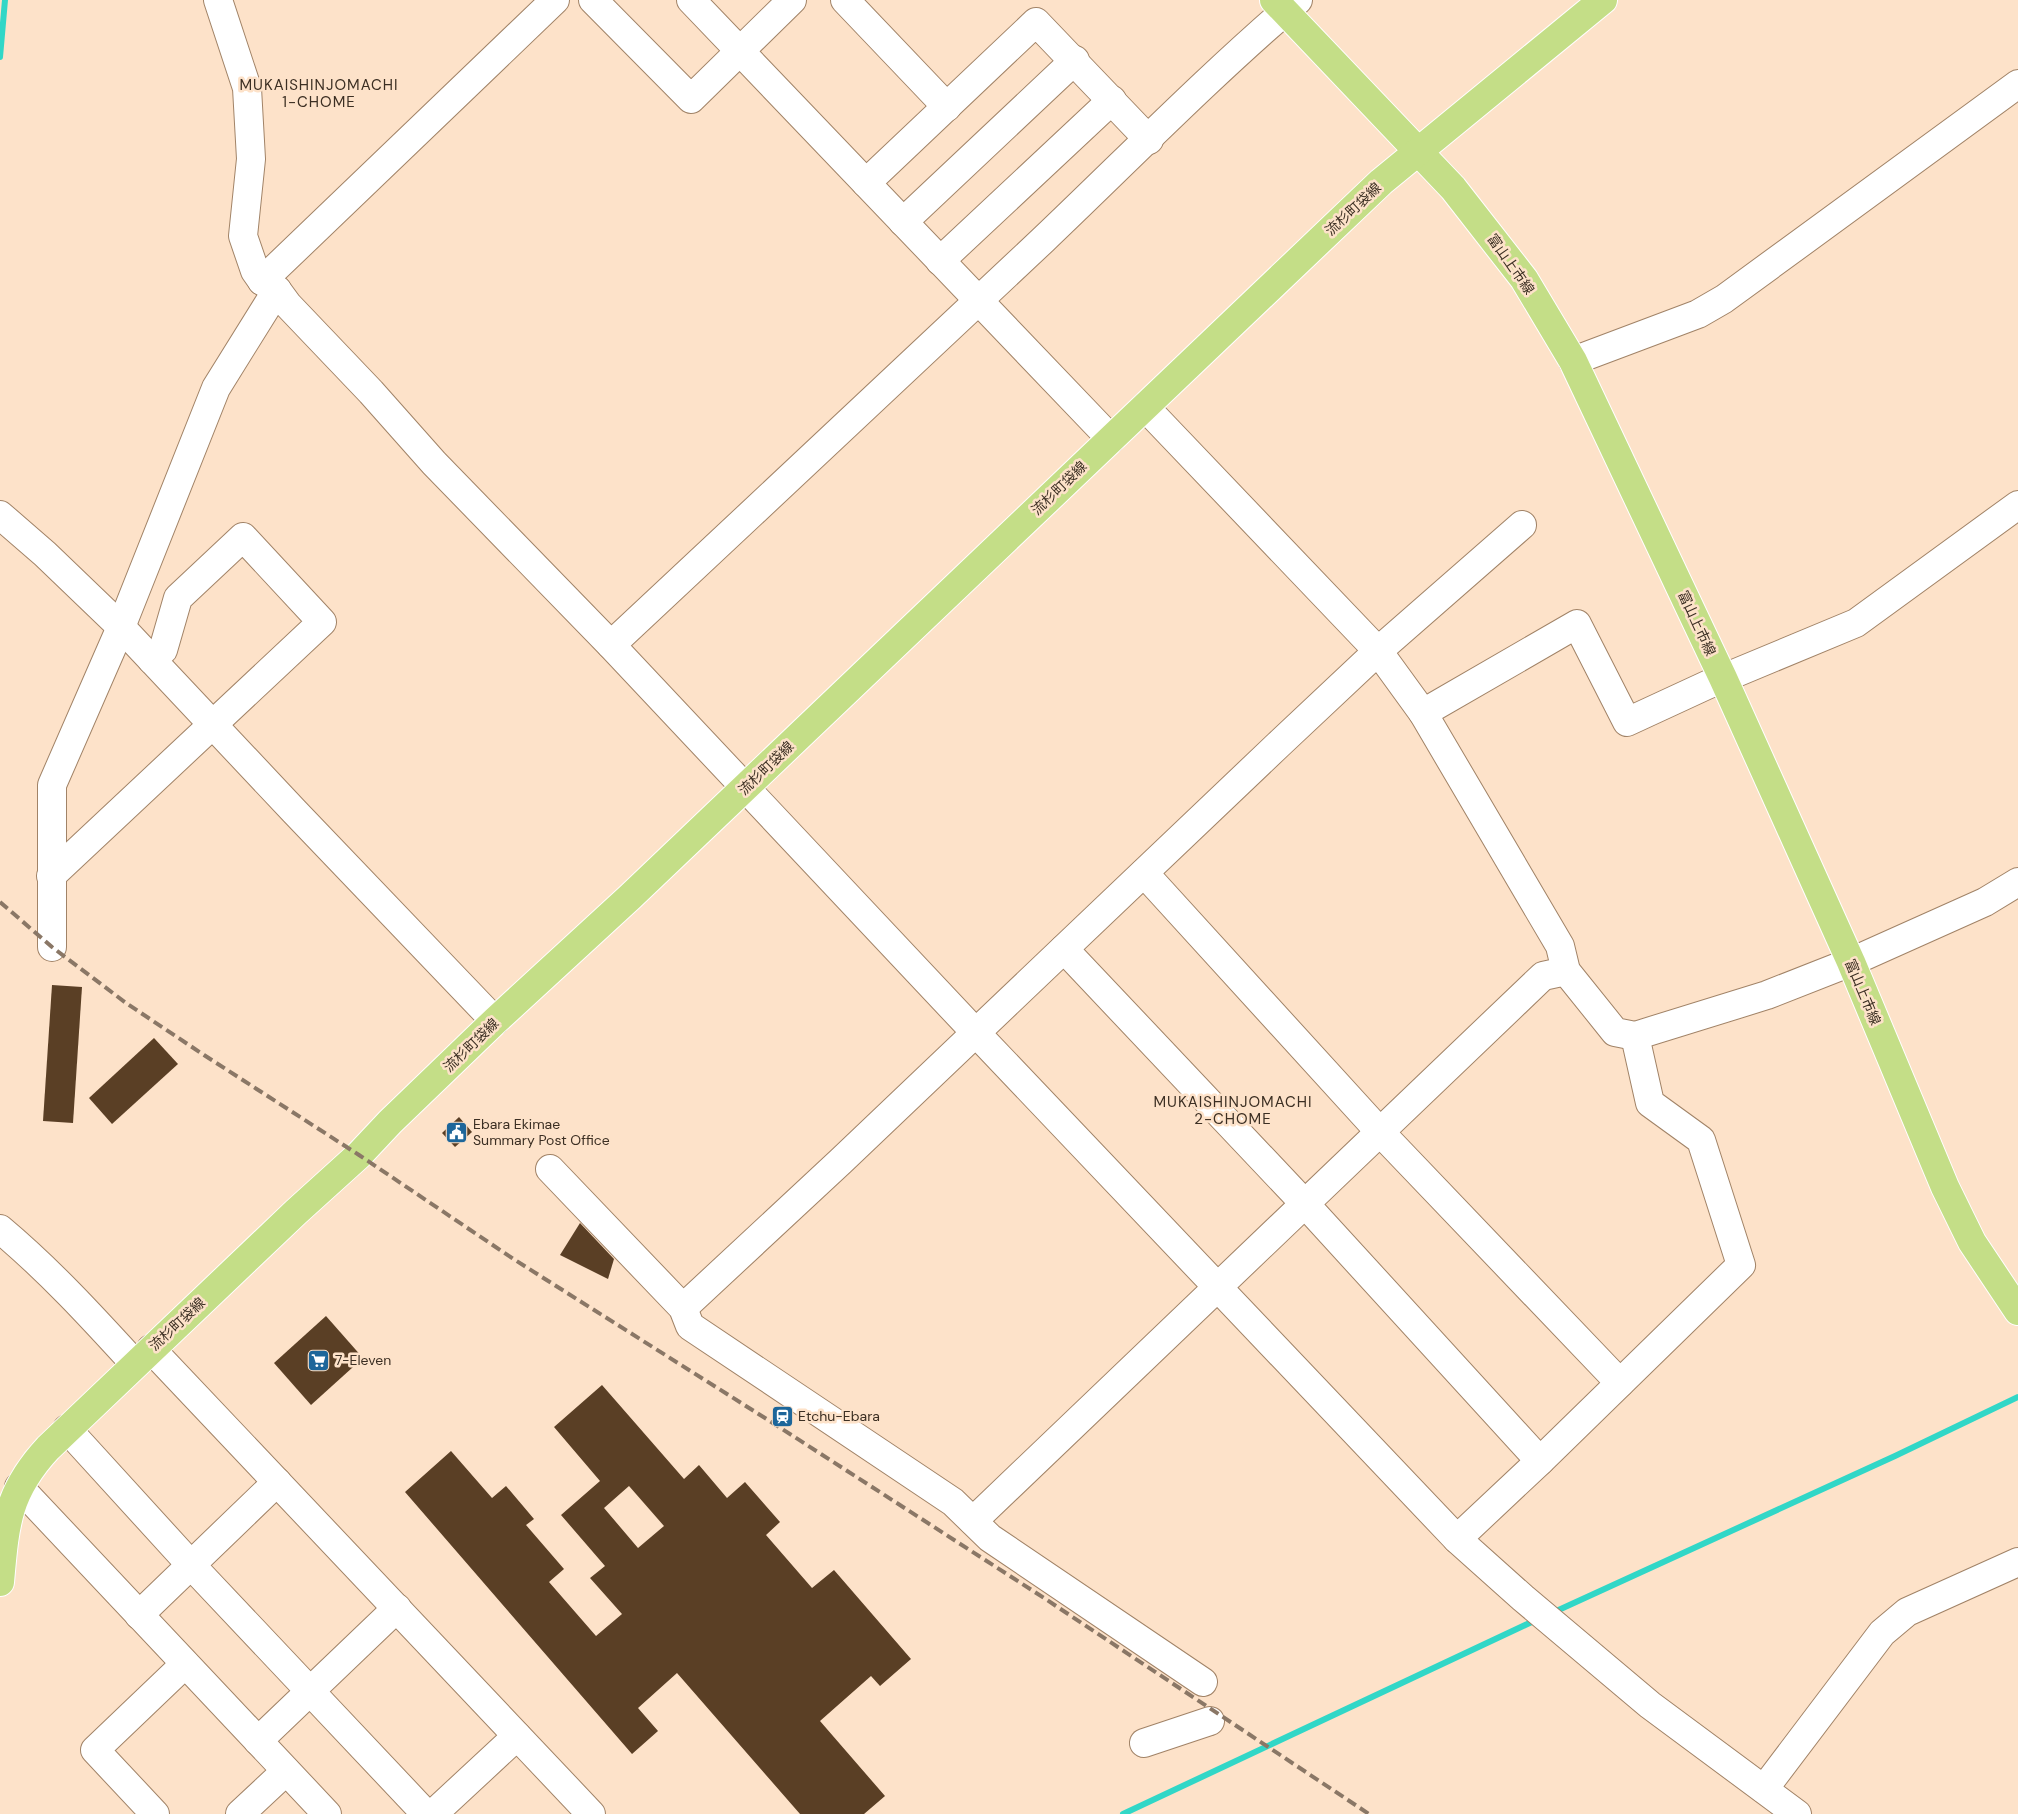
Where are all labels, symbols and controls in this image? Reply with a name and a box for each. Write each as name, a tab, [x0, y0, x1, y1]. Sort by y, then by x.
district label: MUKAISHINJOMACHI 1-CHOME	[239, 75, 399, 112]
street label: 流杉町袋線	[1321, 179, 1385, 239]
street label: 富山上市線	[1484, 230, 1538, 298]
street label: 流杉町袋線	[1028, 457, 1090, 519]
street label: 富山上市線	[1674, 587, 1720, 659]
street label: 流杉町袋線	[735, 737, 797, 799]
street label: 富山上市線	[1841, 956, 1885, 1028]
street label: 流杉町袋線	[440, 1014, 502, 1076]
district label: MUKAISHINJOMACHI 2-CHOME	[1153, 1092, 1313, 1129]
place label: Ebara Ekimae Summary Post Office	[473, 1115, 610, 1149]
public building icon: Ebara Ekimae Summary Post Office	[445, 1120, 469, 1144]
street label: 流杉町袋線	[145, 1294, 209, 1354]
supermarket icon: 7-Eleven	[307, 1348, 331, 1372]
place label: 7-Eleven	[335, 1351, 391, 1369]
station icon: Etchu-Ebara	[770, 1404, 794, 1428]
place label: Etchu-Ebara	[798, 1407, 880, 1425]

